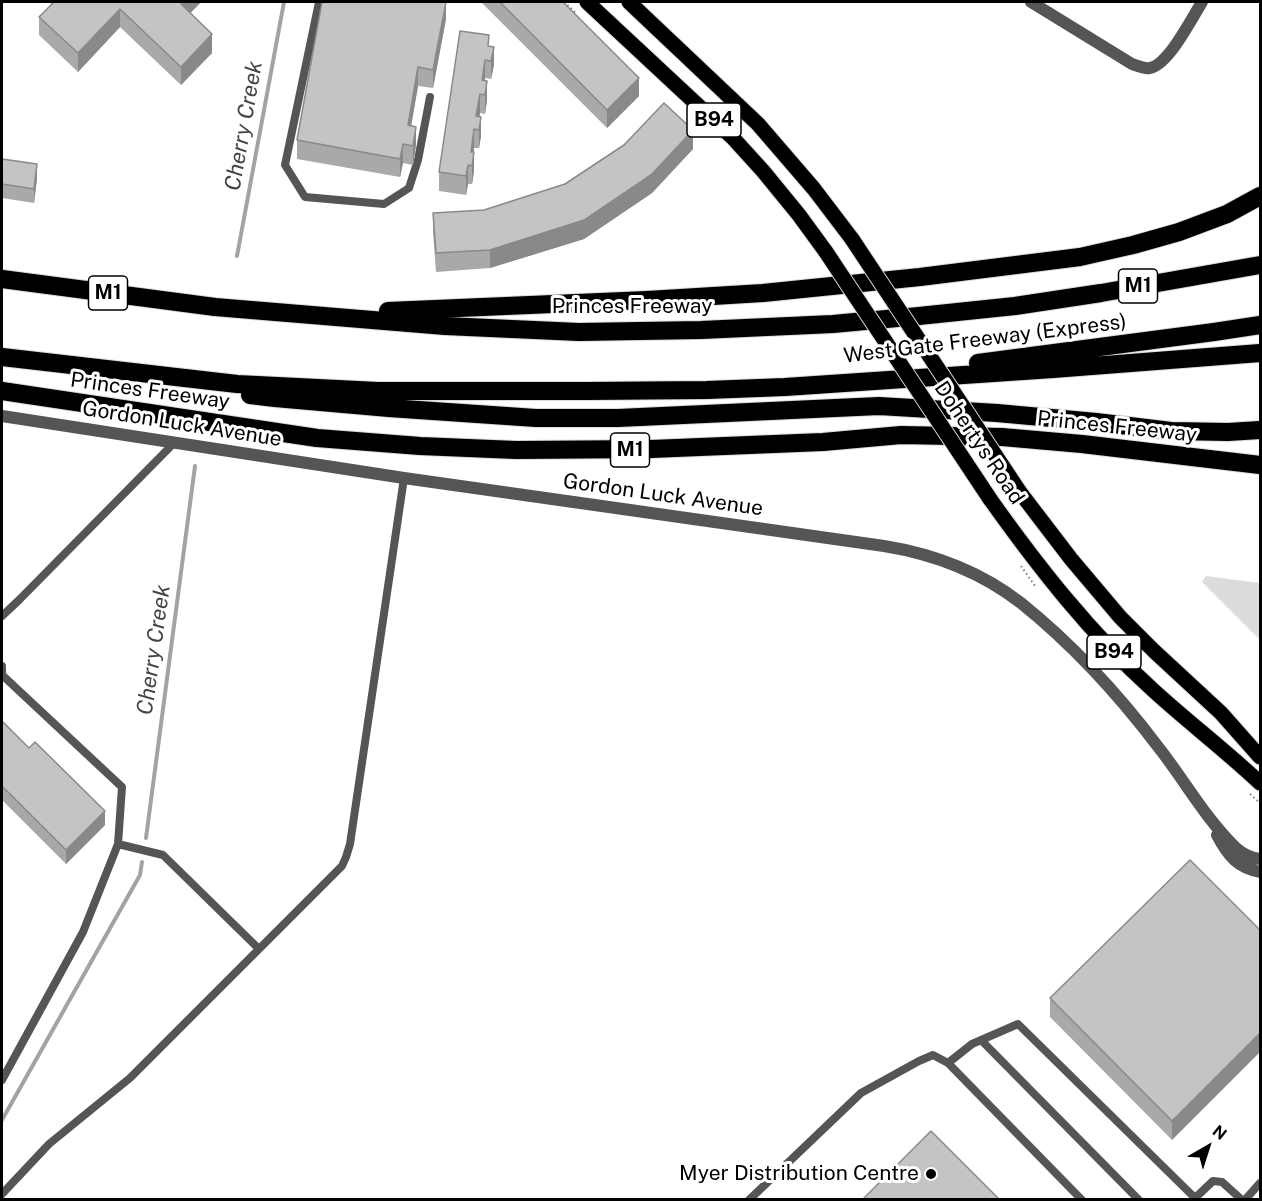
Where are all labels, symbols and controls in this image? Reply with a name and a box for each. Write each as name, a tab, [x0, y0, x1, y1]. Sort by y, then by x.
water label: Cherry Creek	[220, 59, 268, 193]
road number: B94	[687, 103, 741, 137]
road number: M1	[1118, 269, 1158, 303]
road number: M1	[88, 276, 128, 310]
street label: Princes Freeway	[552, 294, 712, 320]
street label: West Gate Freeway (Express)	[842, 309, 1128, 369]
street label: Princes Freeway	[69, 367, 231, 415]
street label: Dohertys Road	[929, 377, 1029, 509]
street label: Gordon Luck Avenue	[80, 396, 284, 452]
street label: Princes Freeway	[1036, 406, 1198, 448]
road number: M1	[610, 433, 650, 467]
street label: Gordon Luck Avenue	[561, 468, 765, 522]
water label: Cherry Creek	[132, 583, 176, 717]
road number: B94	[1087, 635, 1141, 669]
north arrow	[1178, 1117, 1238, 1177]
text: N	[1209, 1121, 1230, 1144]
place label: Myer Distribution Centre	[679, 1161, 919, 1187]
marker: Myer Distribution Centre	[924, 1167, 938, 1181]

